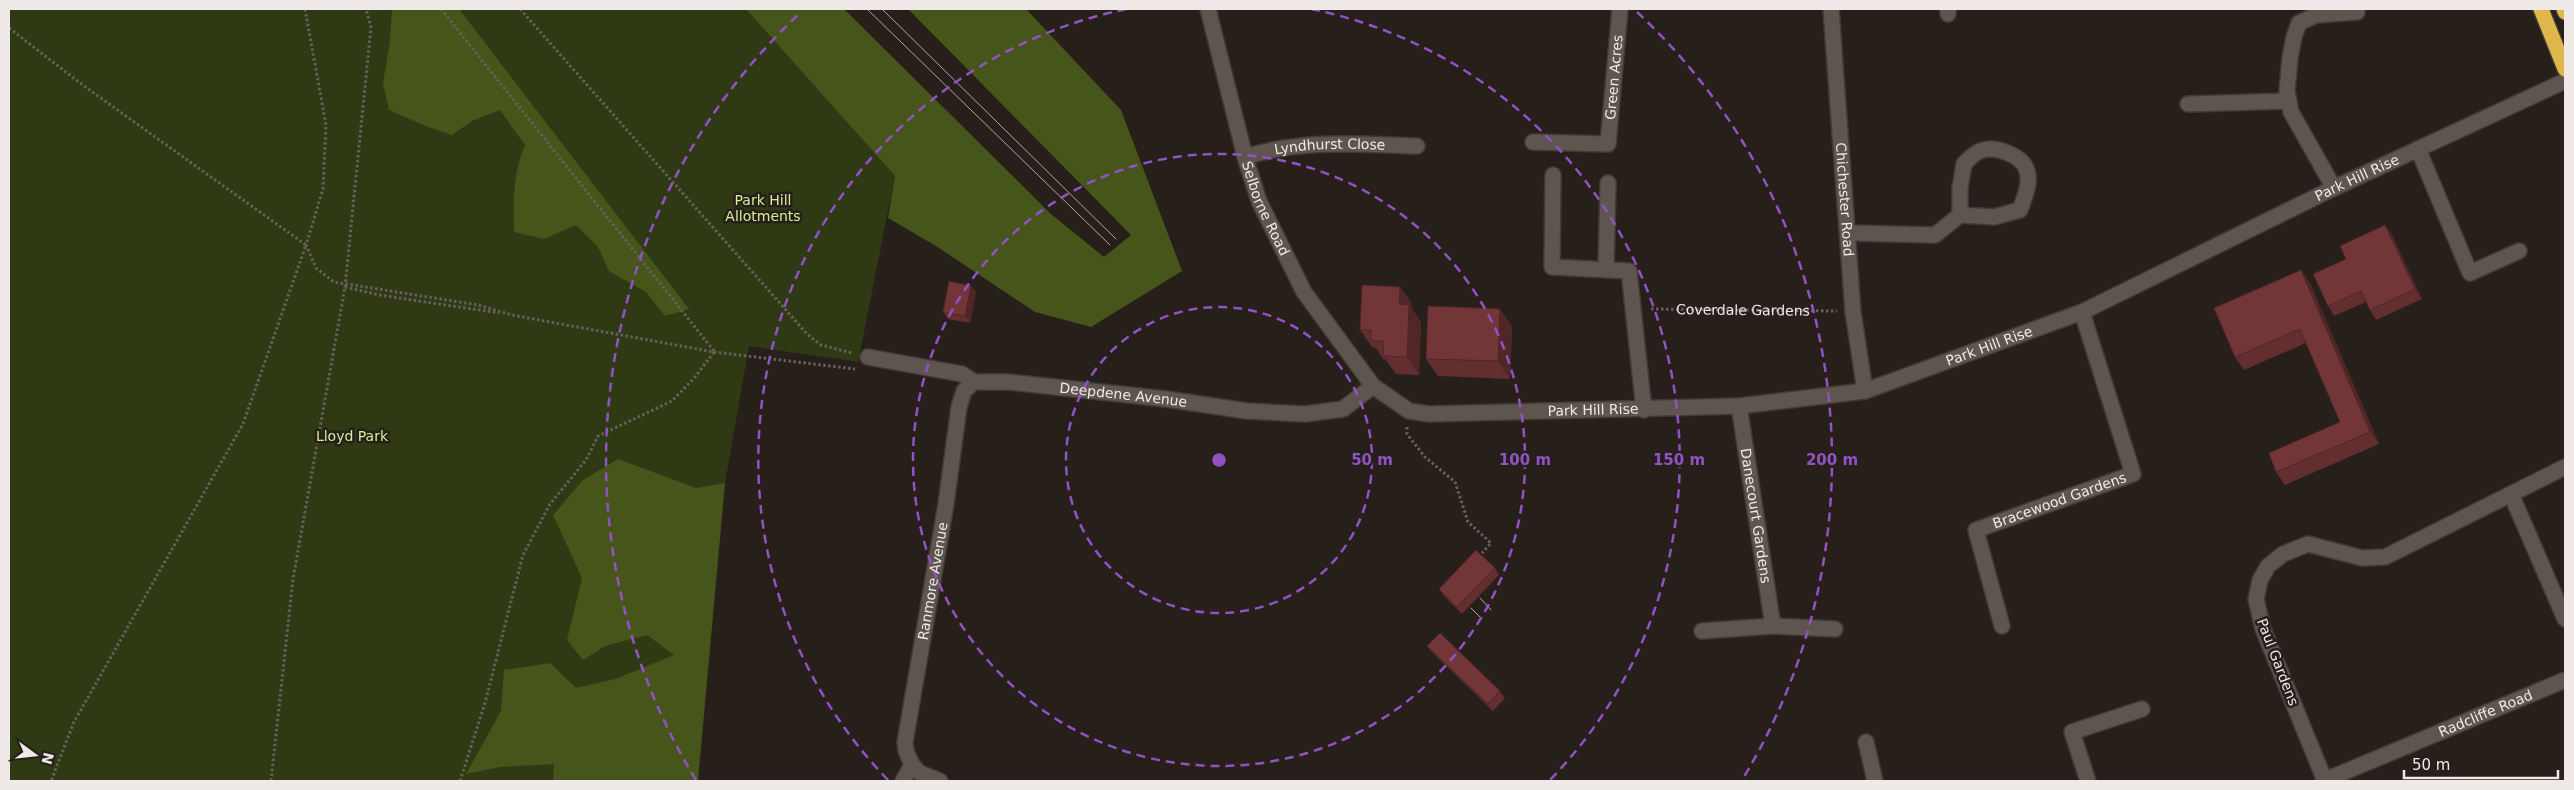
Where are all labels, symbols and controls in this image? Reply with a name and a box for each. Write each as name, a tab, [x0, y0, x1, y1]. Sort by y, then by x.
street label: Green Acres	[1602, 34, 1626, 120]
street label: Lyndhurst Close	[1273, 136, 1386, 157]
street label: Chichester Road	[1833, 142, 1857, 257]
street label: Park Hill Rise	[2312, 151, 2402, 204]
street label: Selborne Road	[1239, 159, 1293, 258]
park label: Park Hill Allotments	[725, 192, 801, 224]
street label: Coverdale Gardens	[1676, 301, 1810, 319]
street label: Park Hill Rise	[1944, 323, 2035, 369]
street label: Deepdene Avenue	[1059, 380, 1188, 410]
street label: Park Hill Rise	[1547, 401, 1639, 419]
park label: Lloyd Park	[316, 428, 389, 444]
street label: Danecourt Gardens	[1738, 447, 1774, 584]
centre of rings	[1210, 451, 1228, 469]
text: 50 m	[1351, 451, 1393, 469]
text: 100 m	[1499, 451, 1551, 469]
text: 150 m	[1653, 451, 1705, 469]
text: 200 m	[1806, 451, 1858, 469]
street label: Bracewood Gardens	[1990, 469, 2128, 531]
street label: Ranmore Avenue	[915, 521, 951, 641]
street label: Paul Gardens	[2254, 616, 2302, 708]
street label: Radcliffe Road	[2436, 687, 2535, 740]
north arrow	[10, 730, 60, 780]
scale bar	[2404, 748, 2558, 780]
text: N	[38, 751, 57, 766]
text: 50 m	[2412, 756, 2450, 774]

